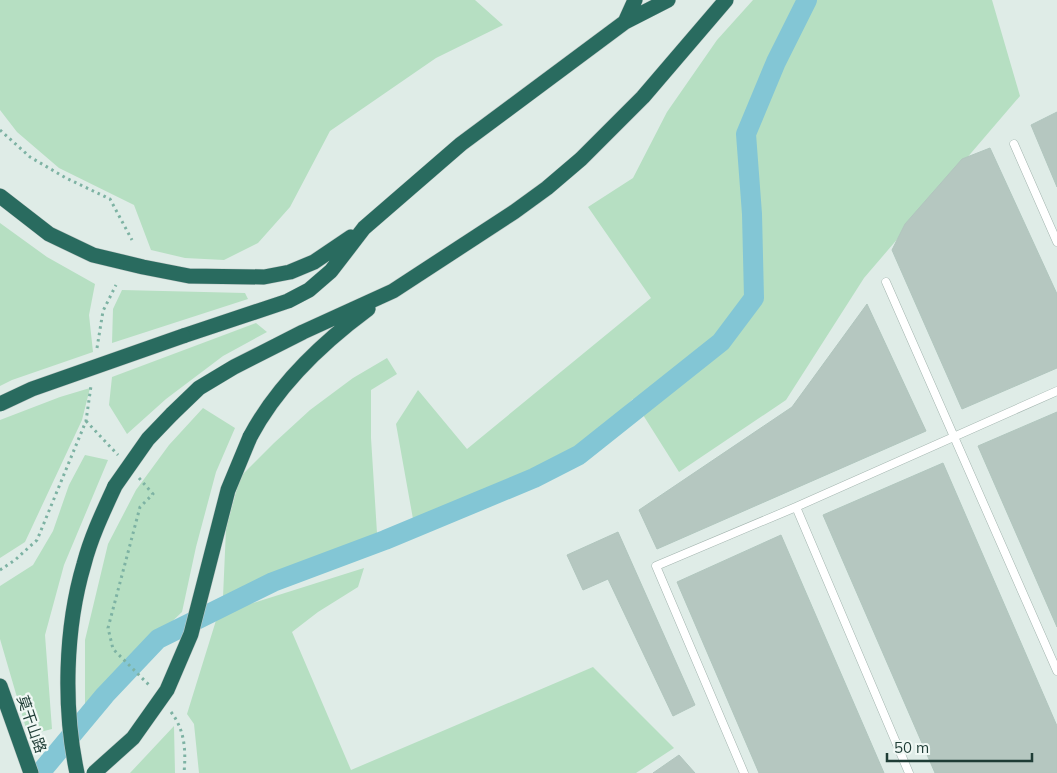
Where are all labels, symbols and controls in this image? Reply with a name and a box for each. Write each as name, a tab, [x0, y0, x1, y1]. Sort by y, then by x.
street label: 莫干山路	[13, 693, 51, 755]
scale bar	[887, 730, 1032, 762]
text: 50 m	[894, 738, 929, 757]

